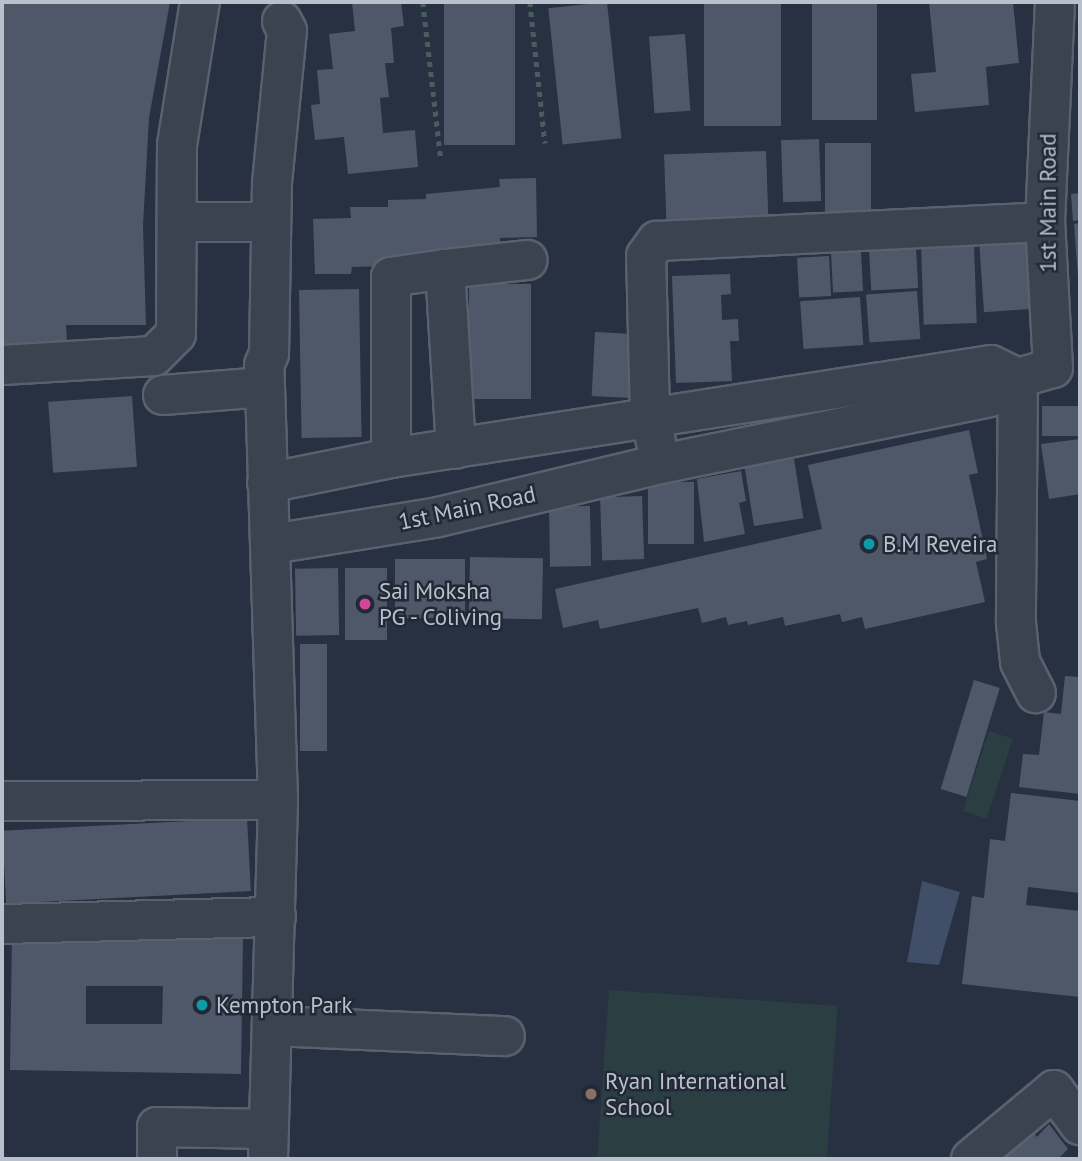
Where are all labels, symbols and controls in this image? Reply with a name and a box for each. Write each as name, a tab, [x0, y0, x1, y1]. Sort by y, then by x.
street label: 1st Main Road	[1034, 133, 1062, 273]
street label: 1st Main Road	[396, 480, 538, 536]
place label: B.M Reveira	[883, 530, 997, 558]
marker: B.M Reveira	[861, 536, 877, 552]
place label: Sai Moksha PG - Coliving	[379, 577, 506, 631]
marker: Sai Moksha PG - Coliving	[357, 596, 373, 612]
place label: Kempton Park	[216, 991, 353, 1019]
marker: Kempton Park	[194, 997, 210, 1013]
place label: Ryan International School	[605, 1067, 786, 1121]
marker: Ryan International School	[583, 1086, 599, 1102]

